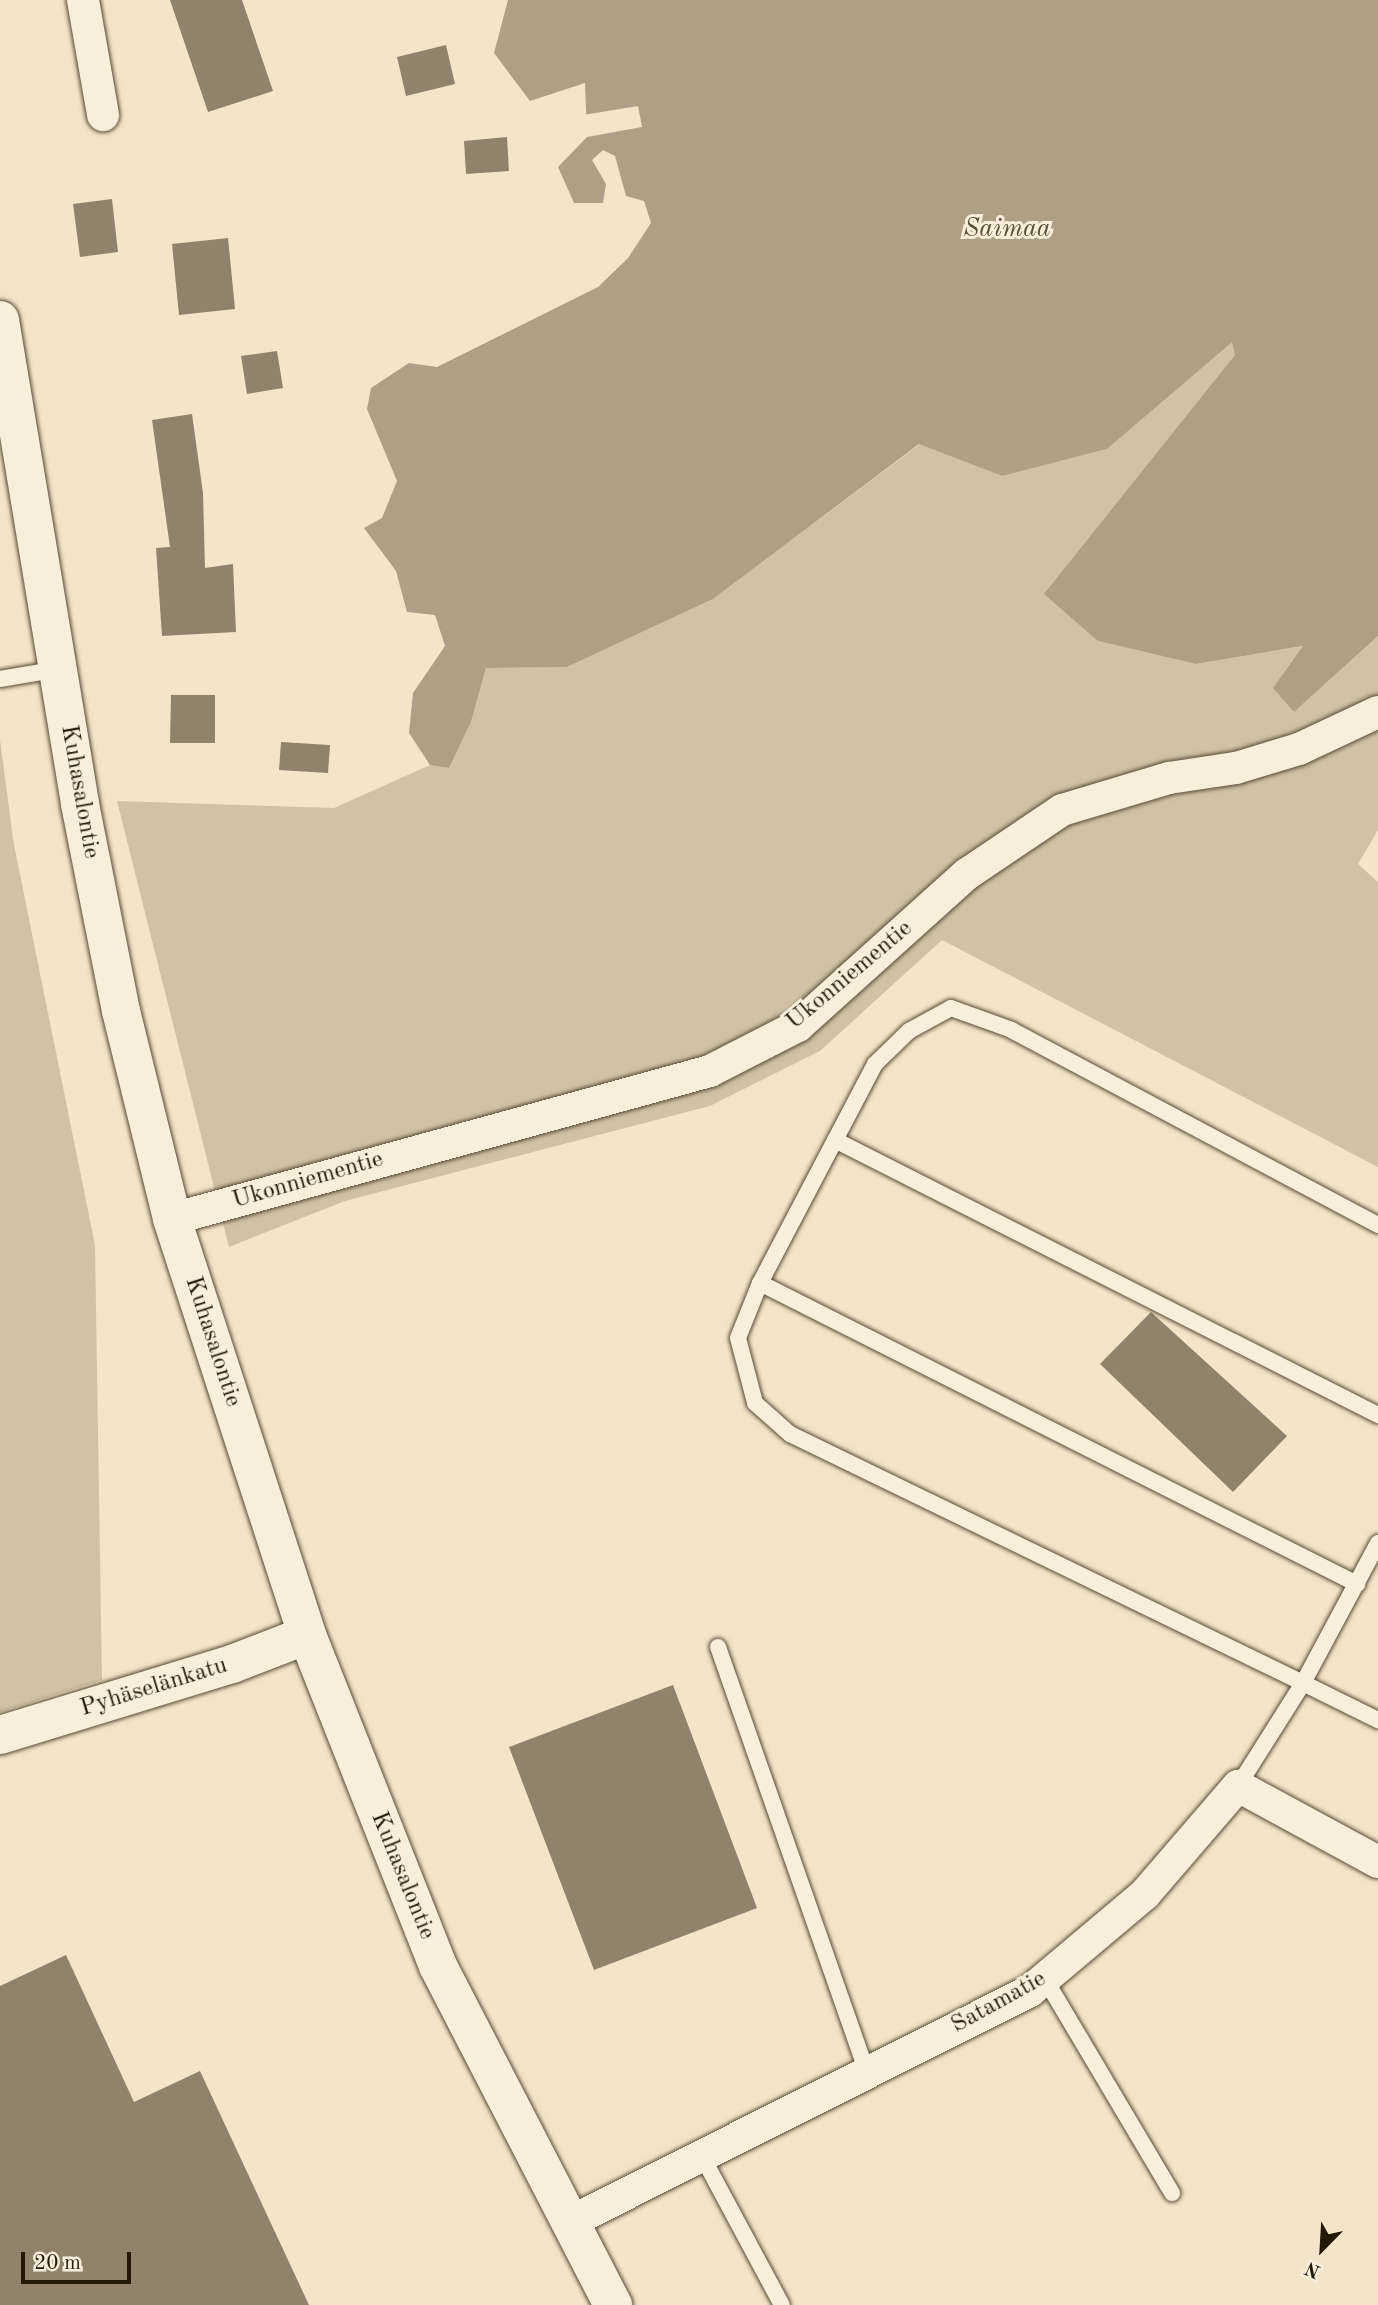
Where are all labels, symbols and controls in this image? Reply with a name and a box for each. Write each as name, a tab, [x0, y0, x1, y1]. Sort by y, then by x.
water label: Saimaa	[963, 214, 1051, 246]
street label: Kuhasalontie	[53, 723, 105, 861]
street label: Ukonniementie	[781, 915, 919, 1037]
street label: Ukonniementie	[229, 1146, 387, 1216]
street label: Kuhasalontie	[177, 1273, 247, 1411]
street label: Pyhäselänkatu	[77, 1652, 231, 1724]
street label: Kuhasalontie	[363, 1808, 441, 1944]
street label: Satamatie	[947, 1965, 1051, 2041]
north arrow	[1287, 2214, 1357, 2284]
scale bar	[24, 2238, 135, 2282]
text: 20 m	[34, 2253, 81, 2274]
text: N	[1303, 2257, 1324, 2280]

